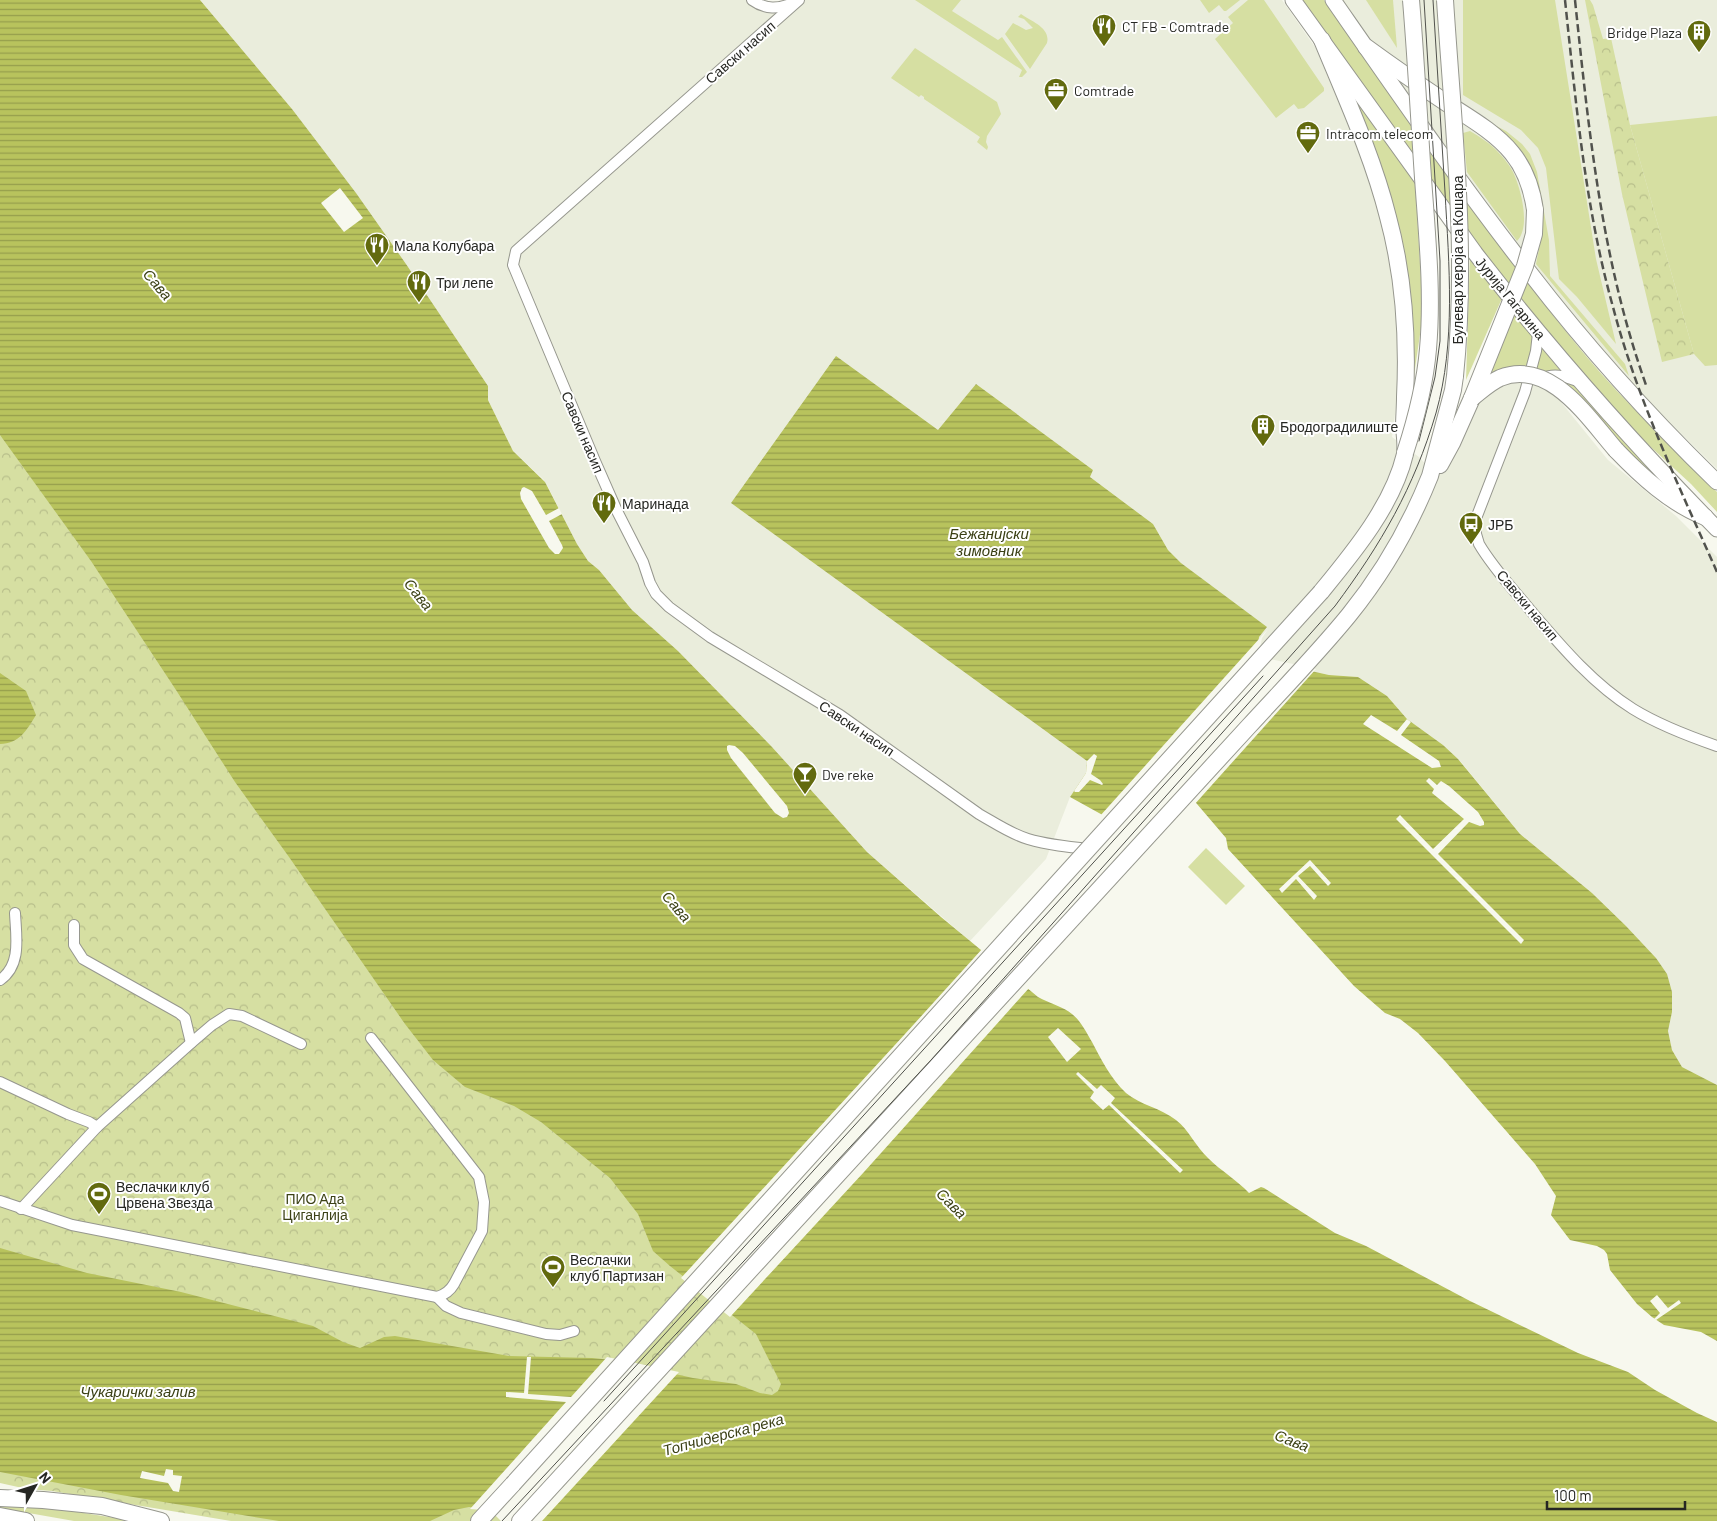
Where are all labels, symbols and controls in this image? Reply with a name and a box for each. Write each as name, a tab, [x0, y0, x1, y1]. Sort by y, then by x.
restaurant icon: CT FB - Comtrade	[1091, 13, 1117, 47]
street label: Савски насип	[702, 17, 778, 87]
place label: CT FB - Comtrade	[1122, 18, 1229, 35]
building icon: Bridge Plaza	[1686, 19, 1712, 53]
place label: Bridge Plaza	[1607, 24, 1682, 41]
office icon: Comtrade	[1043, 77, 1069, 111]
place label: Comtrade	[1074, 82, 1134, 99]
office icon: Intracom telecom	[1295, 120, 1321, 154]
place label: Intracom telecom	[1326, 125, 1433, 142]
street label: Булевар хероја са Кошара	[1449, 175, 1466, 345]
restaurant icon: Мала Колубара	[364, 232, 390, 266]
place label: Мала Колубара	[394, 237, 495, 254]
street label: Јурија Гагарина	[1472, 253, 1550, 343]
water label: Сава	[140, 265, 176, 303]
restaurant icon: Три лепе	[406, 269, 432, 303]
place label: Три лепе	[436, 274, 494, 291]
street label: Савски насип	[558, 389, 608, 475]
building icon: Бродоградилиште	[1250, 413, 1276, 447]
place label: Бродоградилиште	[1280, 418, 1399, 435]
restaurant icon: Маринада	[591, 490, 617, 524]
place label: Маринада	[622, 495, 689, 512]
bus stop icon: ЈРБ	[1458, 511, 1484, 545]
place label: ЈРБ	[1488, 516, 1514, 533]
water label: Бежанијски зимовник	[949, 524, 1029, 559]
street label: Савски насип	[1494, 566, 1562, 644]
water label: Сава	[401, 575, 437, 613]
street label: Савски насип	[816, 697, 898, 759]
bar icon: Dve reke	[792, 761, 818, 795]
place label: Dve reke	[822, 766, 874, 783]
water label: Сава	[659, 887, 695, 925]
place label: Веслачки клуб Црвена Звезда	[116, 1178, 213, 1211]
sports icon: Веслачки клуб Црвена Звезда	[86, 1181, 112, 1215]
water label: Сава	[933, 1184, 971, 1222]
park label: ПИО Ада Циганлија	[282, 1190, 348, 1223]
place label: Веслачки клуб Партизан	[570, 1251, 664, 1284]
sports icon: Веслачки клуб Партизан	[540, 1254, 566, 1288]
water label: Чукарички залив	[80, 1382, 196, 1400]
water label: Топчидерска река	[661, 1409, 785, 1459]
water label: Сава	[1272, 1425, 1312, 1455]
north arrow	[10, 1461, 60, 1511]
text: N	[36, 1469, 55, 1486]
scale bar	[1547, 1478, 1684, 1510]
text: 100 m	[1554, 1486, 1592, 1504]

